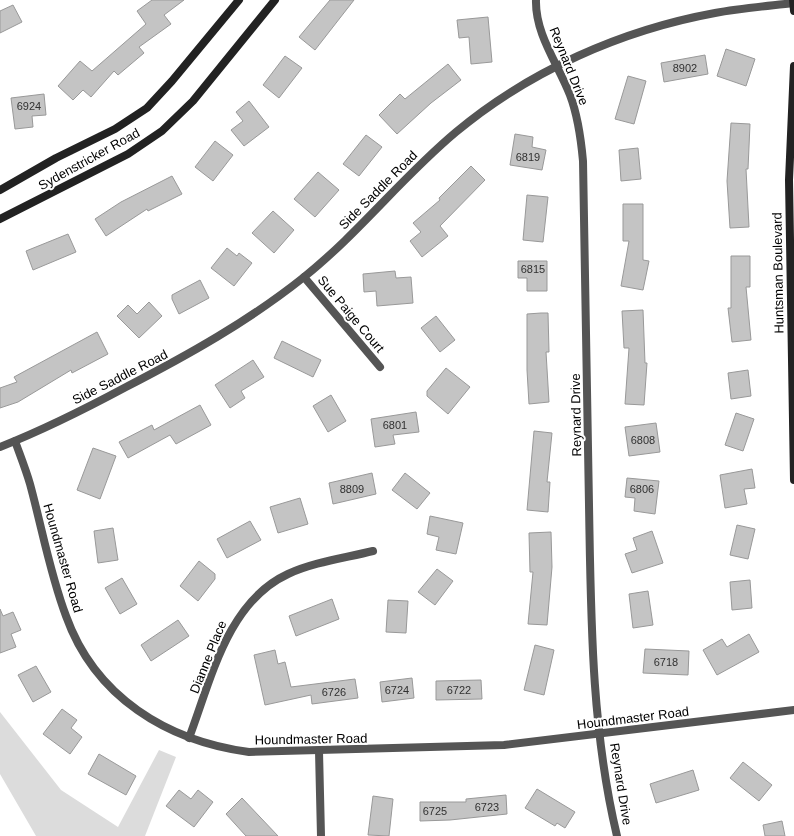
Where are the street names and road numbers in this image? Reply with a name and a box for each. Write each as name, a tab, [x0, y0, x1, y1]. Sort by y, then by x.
street label: Reynard Drive	[546, 25, 592, 107]
street label: Sydenstricker Road	[36, 125, 142, 193]
street label: Side Saddle Road	[336, 148, 420, 232]
street label: Huntsman Boulevard	[769, 212, 787, 334]
street label: Sue Paige Court	[315, 273, 388, 356]
street label: Side Saddle Road	[70, 347, 170, 407]
street label: Reynard Drive	[568, 373, 584, 457]
street label: Houndmaster Road	[40, 502, 86, 614]
street label: Dianne Place	[187, 618, 229, 696]
street label: Houndmaster Road	[576, 704, 690, 732]
street label: Houndmaster Road	[255, 731, 367, 747]
street label: Reynard Drive	[607, 742, 635, 826]

